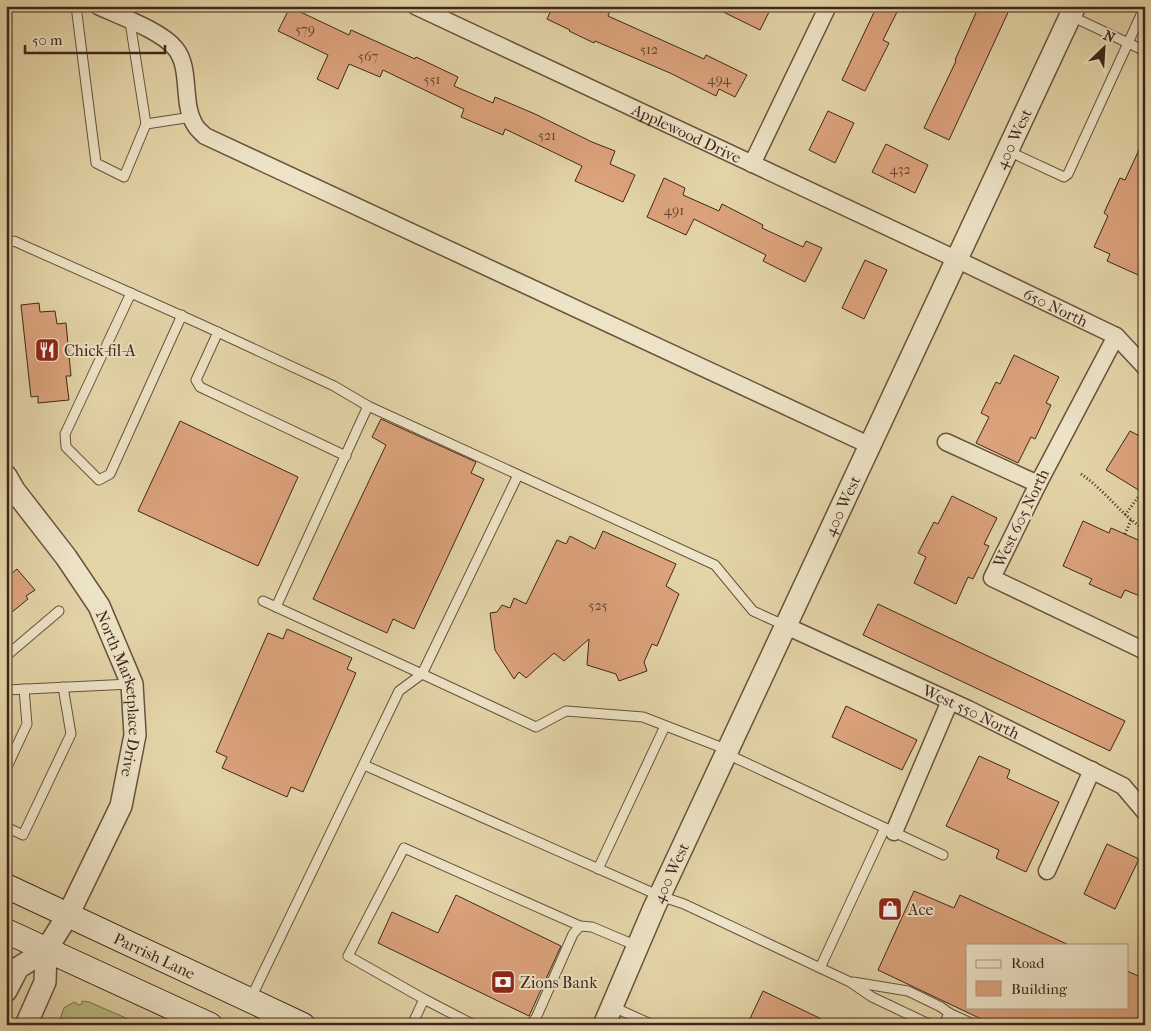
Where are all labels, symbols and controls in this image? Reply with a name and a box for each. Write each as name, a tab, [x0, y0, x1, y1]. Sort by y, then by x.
house number: 579	[295, 21, 315, 38]
scale bar	[25, 22, 165, 54]
north arrow	[1078, 22, 1128, 72]
text: N	[1101, 27, 1118, 47]
text: 50 m	[32, 31, 63, 49]
house number: 512	[640, 41, 658, 58]
house number: 567	[358, 48, 378, 65]
house number: 551	[423, 71, 441, 88]
house number: 494	[707, 71, 732, 88]
street label: Applewood Drive	[628, 99, 745, 167]
street label: 400 West	[991, 105, 1035, 172]
house number: 521	[538, 127, 556, 144]
house number: 432	[889, 161, 911, 178]
house number: 491	[664, 202, 684, 219]
street label: 650 North	[1020, 283, 1091, 331]
restaurant icon: Chick-fil-A	[34, 337, 60, 363]
place label: Chick-fil-A	[64, 341, 136, 360]
street label: West 605 North	[989, 466, 1053, 571]
street label: 400 West	[819, 472, 864, 539]
house number: 525	[588, 597, 608, 614]
street label: North Marketplace Drive	[92, 607, 145, 779]
street label: West 550 North	[919, 680, 1023, 743]
street label: 400 West	[648, 839, 693, 906]
shop icon: Ace	[877, 896, 903, 922]
place label: Ace	[907, 900, 933, 919]
street label: Parrish Lane	[111, 928, 198, 983]
legend	[966, 944, 1128, 1008]
text: Road	[1011, 954, 1045, 972]
bank icon: Zions Bank	[490, 969, 516, 995]
place label: Zions Bank	[520, 973, 598, 992]
text: Building	[1011, 980, 1068, 998]

